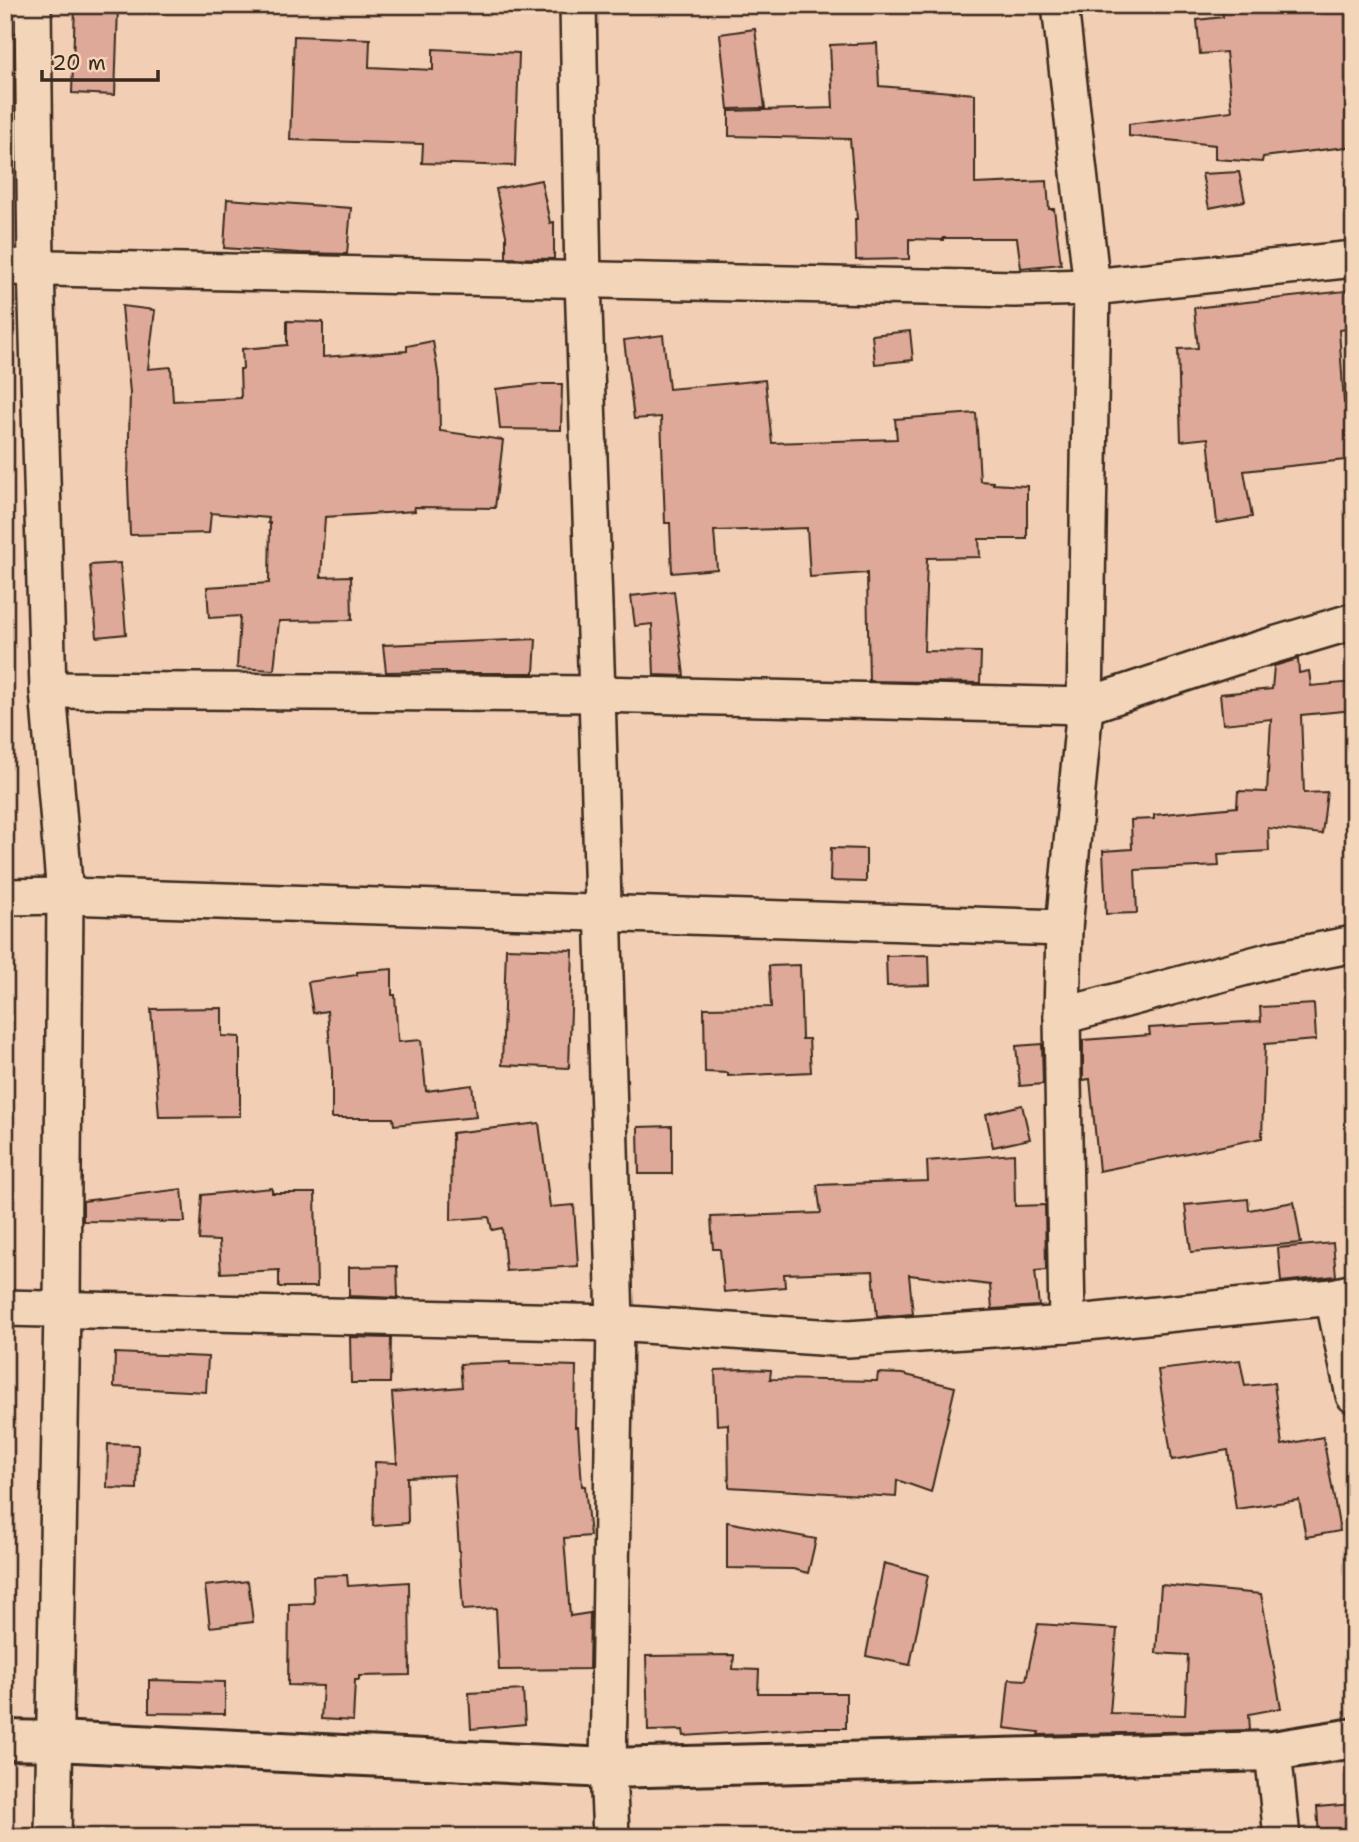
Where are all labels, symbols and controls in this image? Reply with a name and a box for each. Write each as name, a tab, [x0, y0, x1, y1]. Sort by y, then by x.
scale bar	[42, 38, 158, 82]
text: 20 m	[52, 49, 106, 77]

